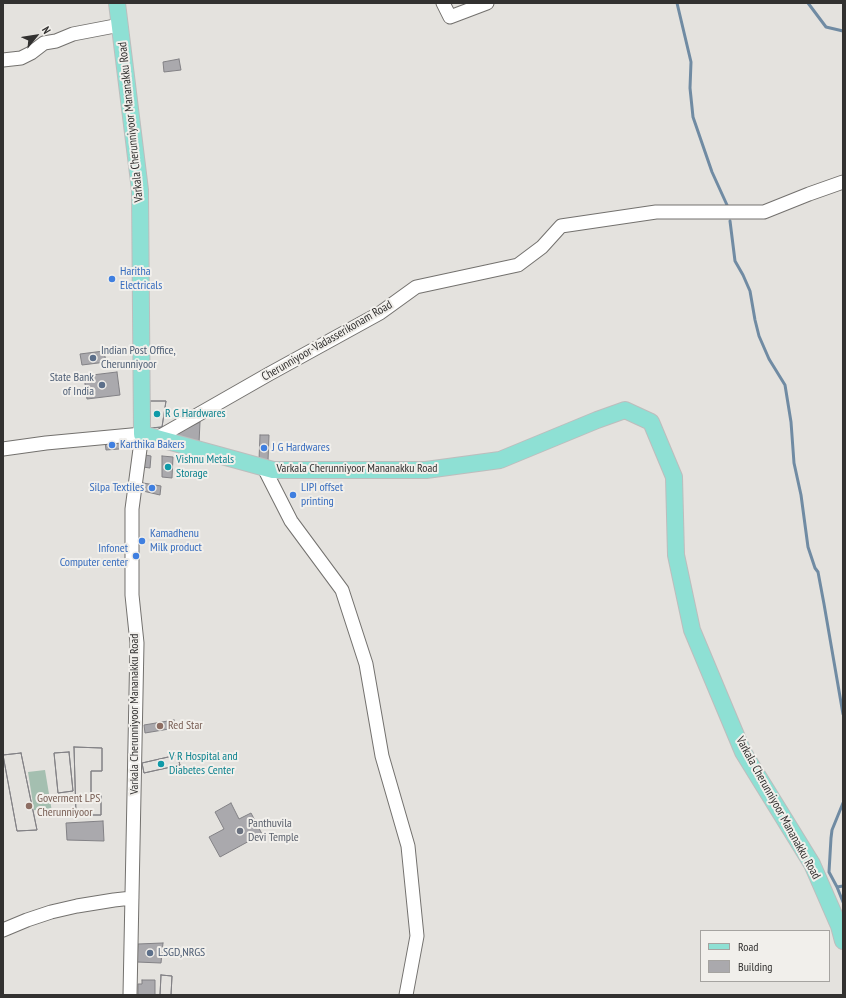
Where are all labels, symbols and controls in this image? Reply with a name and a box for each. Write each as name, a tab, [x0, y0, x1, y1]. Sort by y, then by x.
north arrow	[16, 16, 56, 56]
text: N	[39, 24, 54, 36]
street label: Varkala Cherunniyoor Mananakku Road	[115, 41, 147, 203]
place label: Haritha Electricals	[120, 265, 162, 293]
marker: Haritha Electricals	[107, 274, 117, 284]
street label: Cherunniyoor-Vadasserikonam Road	[259, 298, 395, 384]
place label: Indian Post Office, Cherunniyoor	[101, 344, 176, 372]
marker: Indian Post Office, Cherunniyoor	[88, 353, 98, 363]
place label: State Bank of India	[50, 371, 94, 399]
marker: State Bank of India	[97, 380, 107, 390]
place label: R G Hardwares	[165, 407, 226, 421]
marker: R G Hardwares	[152, 409, 162, 419]
place label: Karthika Bakers	[120, 438, 185, 452]
marker: Karthika Bakers	[107, 440, 117, 450]
place label: J G Hardwares	[272, 441, 330, 455]
marker: J G Hardwares	[259, 443, 269, 453]
place label: Vishnu Metals Storage	[176, 453, 234, 481]
marker: Vishnu Metals Storage	[163, 462, 173, 472]
street label: Varkala Cherunniyoor Mananakku Road	[277, 462, 437, 476]
place label: Silpa Textiles	[89, 481, 144, 495]
place label: LIPI offset printing	[301, 481, 343, 509]
marker: Silpa Textiles	[147, 483, 157, 493]
marker: LIPI offset printing	[288, 490, 298, 500]
place label: Kamadhenu Milk product	[150, 527, 202, 555]
marker: Kamadhenu Milk product	[137, 536, 147, 546]
place label: Infonet Computer center	[60, 542, 128, 570]
marker: Infonet Computer center	[131, 551, 141, 561]
street label: Varkala Cherunniyoor Mananakku Road	[128, 634, 142, 794]
place label: Red Star	[168, 719, 203, 733]
marker: Red Star	[155, 721, 165, 731]
street label: Varkala Cherunniyoor Mananakku Road	[733, 734, 823, 882]
place label: V R Hospital and Diabetes Center	[169, 750, 238, 778]
marker: V R Hospital and Diabetes Center	[156, 759, 166, 769]
place label: Goverment LPS Cherunniyoor	[37, 792, 100, 820]
marker: Goverment LPS Cherunniyoor	[24, 801, 34, 811]
place label: Panthuvila Devi Temple	[248, 817, 299, 845]
marker: Panthuvila Devi Temple	[235, 826, 245, 836]
legend	[700, 930, 830, 982]
text: Road	[738, 939, 758, 954]
place label: LSGD,NRGS	[158, 946, 205, 960]
marker: LSGD,NRGS	[145, 948, 155, 958]
text: Building	[738, 959, 773, 974]

